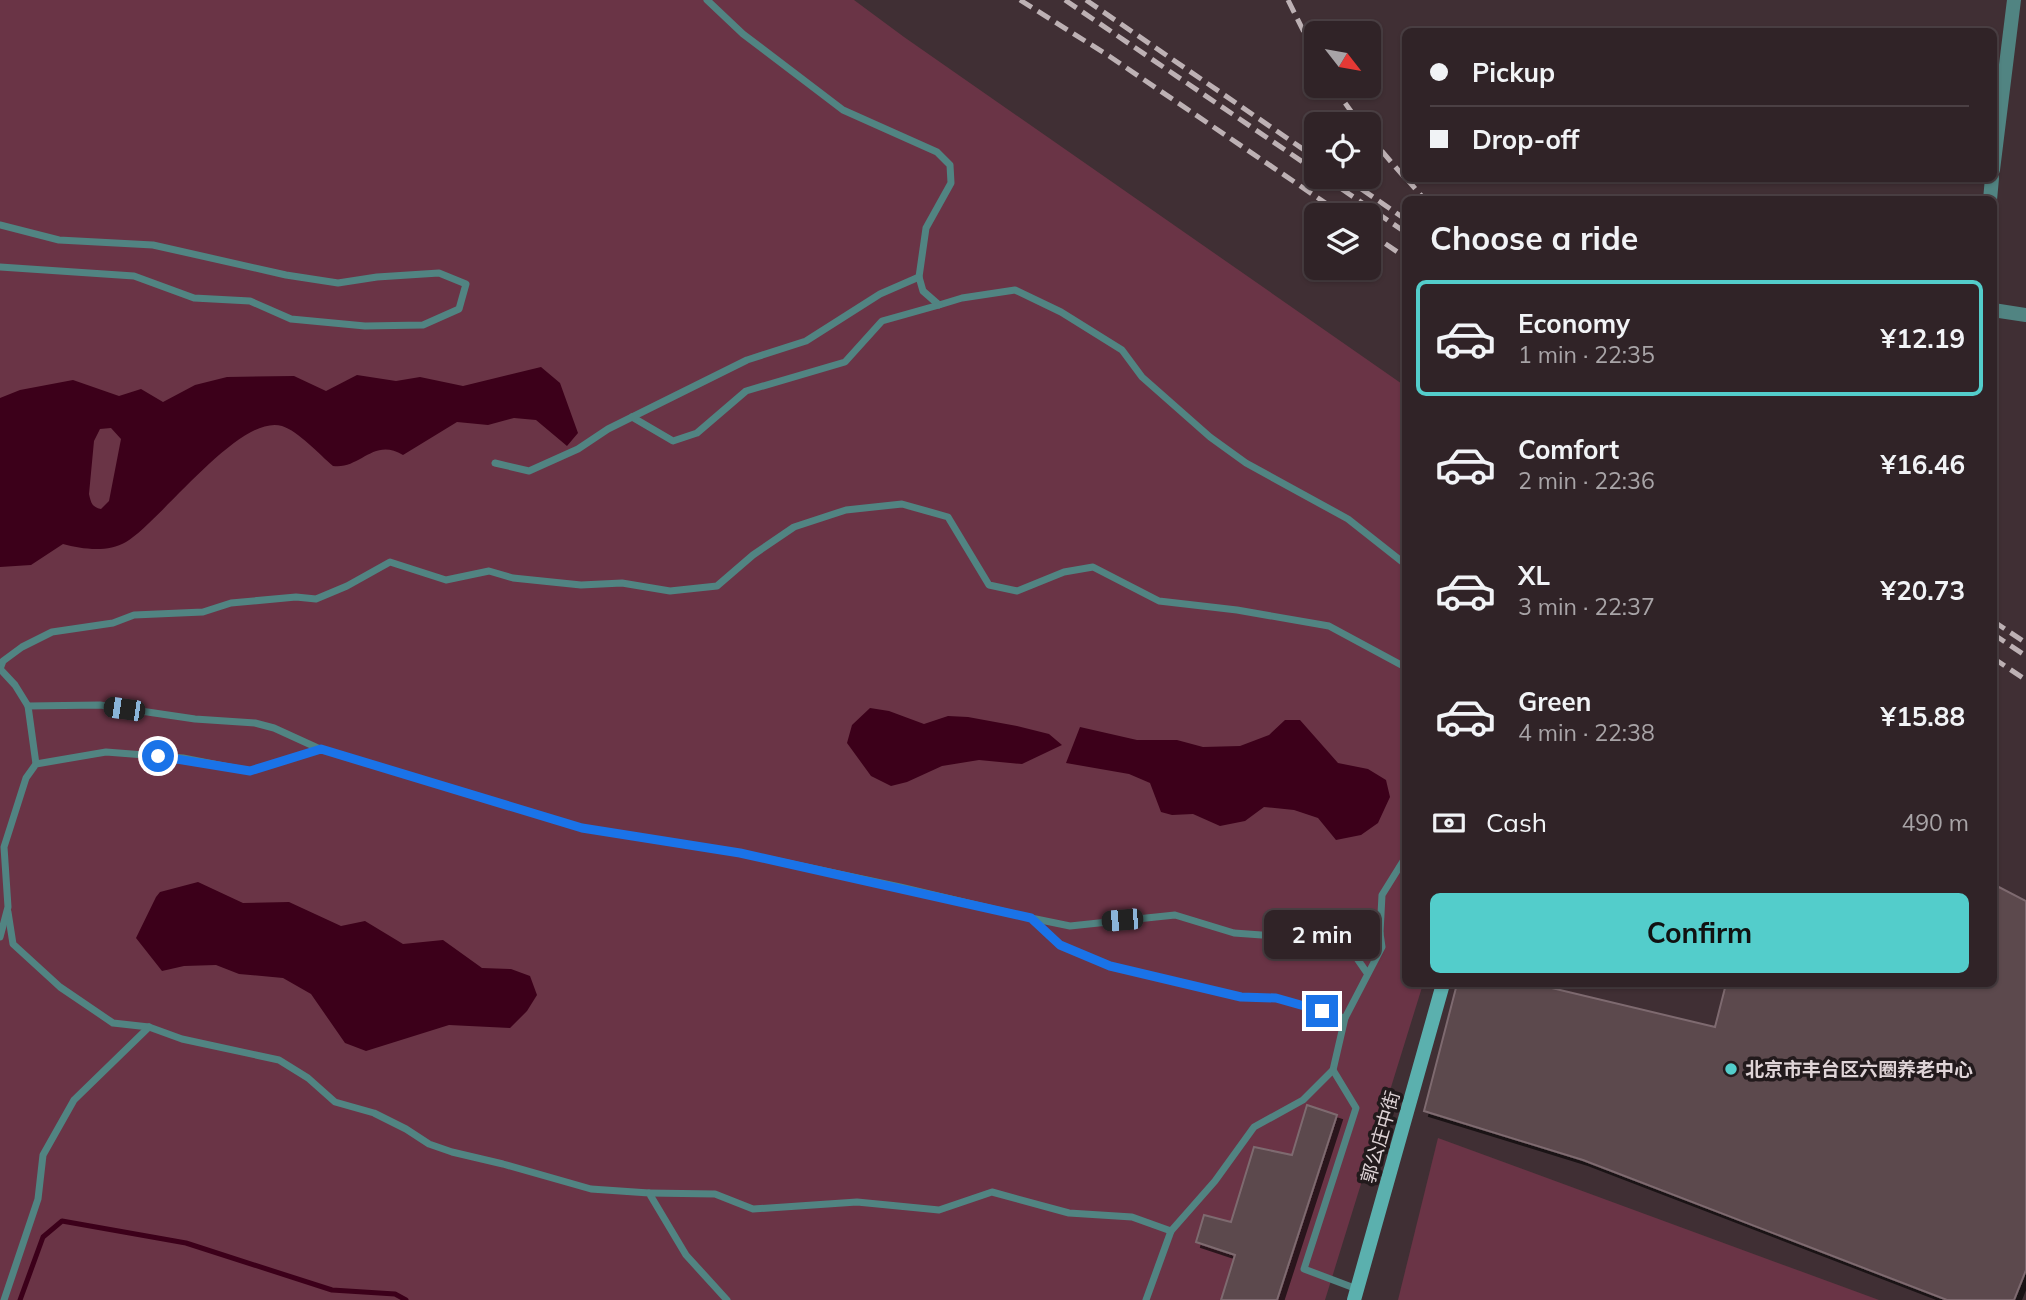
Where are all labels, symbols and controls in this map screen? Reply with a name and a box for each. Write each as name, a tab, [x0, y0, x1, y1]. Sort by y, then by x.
north arrow	[1304, 21, 1381, 98]
map controls	[1304, 21, 1381, 280]
text: Pickup	[1472, 56, 1555, 89]
button: locate	[1304, 112, 1381, 189]
text: Drop-off	[1472, 123, 1579, 156]
button: layers	[1304, 203, 1381, 280]
text: Choose a ride	[1430, 218, 1638, 258]
icon: car	[1434, 307, 1497, 370]
text: Economy	[1518, 307, 1630, 340]
text: ¥12.19	[1881, 322, 1965, 355]
text: 1 min · 22:35	[1518, 340, 1655, 369]
icon: car	[1434, 433, 1497, 496]
text: Comfort	[1518, 433, 1619, 466]
text: ¥16.46	[1881, 448, 1965, 481]
text: 2 min · 22:36	[1518, 466, 1655, 495]
icon: car	[1434, 559, 1497, 622]
text: XL	[1518, 559, 1550, 592]
text: ¥20.73	[1881, 574, 1965, 607]
text: 3 min · 22:37	[1518, 592, 1655, 621]
icon: car	[1434, 685, 1497, 748]
text: Green	[1518, 685, 1591, 718]
car	[102, 696, 147, 722]
text: ¥15.88	[1881, 700, 1965, 733]
text: 4 min · 22:38	[1518, 718, 1655, 747]
route start	[142, 740, 174, 772]
icon: cash	[1430, 804, 1468, 842]
text: Cash	[1486, 806, 1547, 839]
text: 490 m	[1901, 808, 1969, 837]
button: Confirm	[1430, 893, 1969, 973]
car	[1101, 908, 1144, 932]
callout: 2 min	[1264, 909, 1380, 958]
text: 2 min	[1292, 920, 1352, 949]
route end	[1306, 995, 1338, 1027]
place label: 北京市丰台区六圈养老中心	[1745, 1057, 1973, 1081]
marker: 北京市丰台区六圈养老中心	[1723, 1061, 1739, 1077]
street label: 郭公庄中街	[1355, 1088, 1405, 1186]

